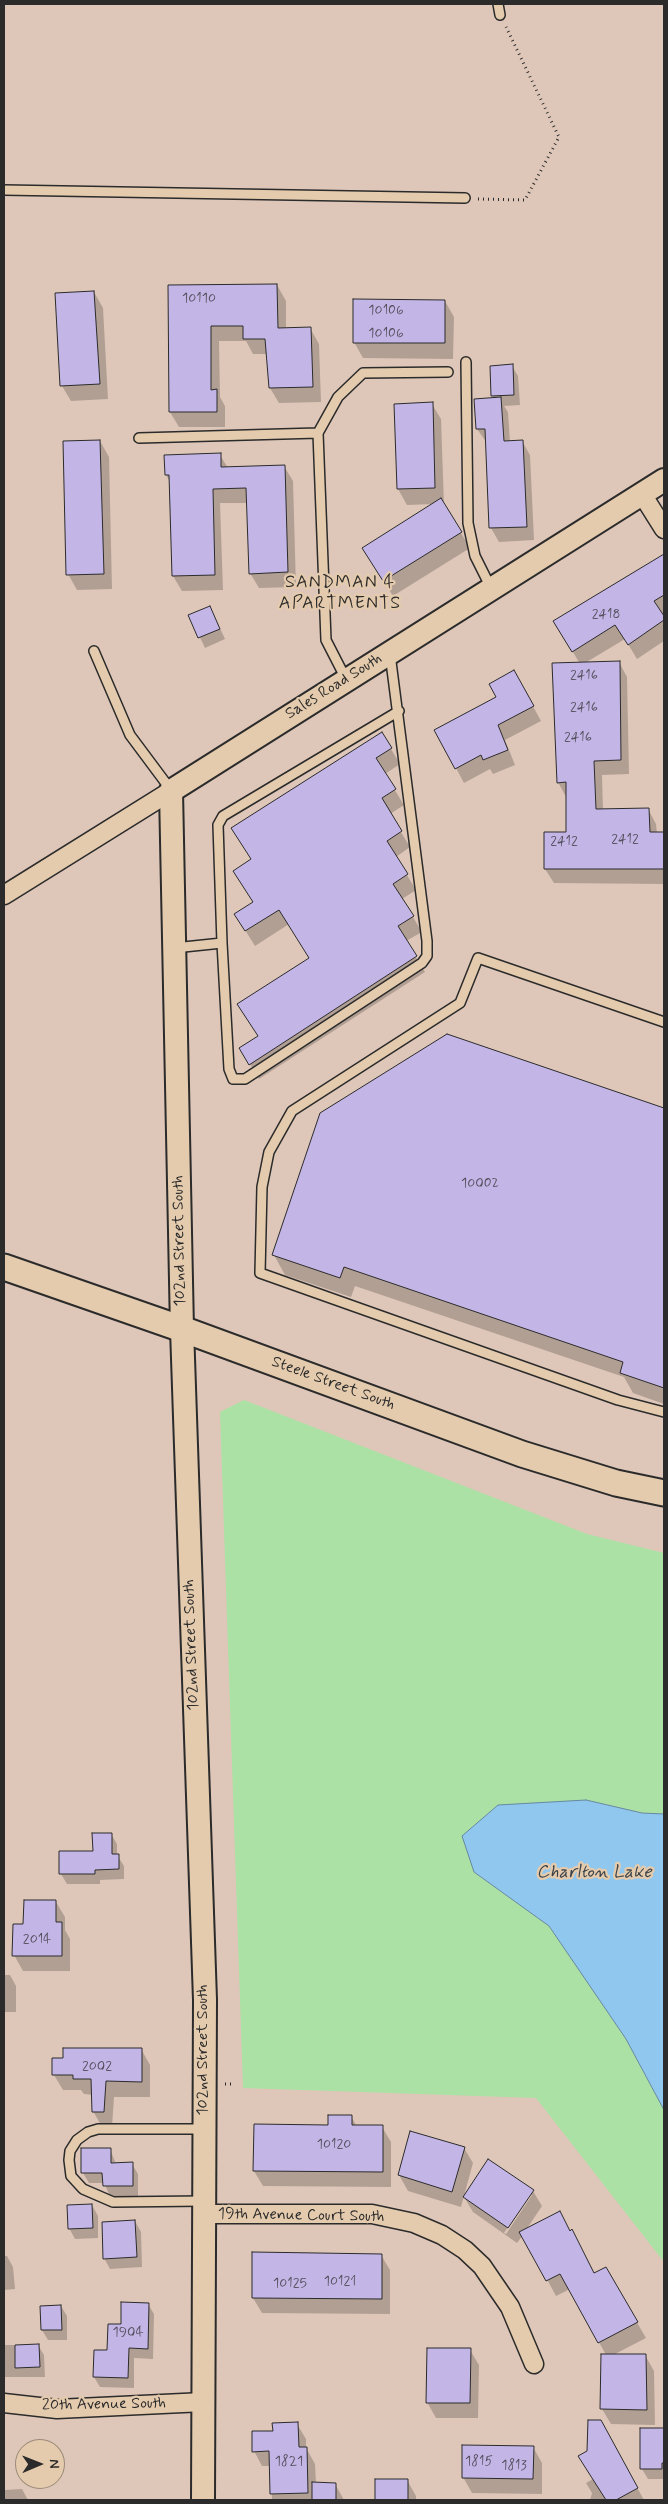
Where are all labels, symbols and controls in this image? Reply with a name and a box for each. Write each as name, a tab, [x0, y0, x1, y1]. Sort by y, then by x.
house number: 10110	[182, 291, 216, 307]
house number: 10106	[368, 303, 404, 319]
house number: 10106	[368, 326, 404, 342]
district label: SANDMAN 4 APARTMENTS	[276, 572, 404, 614]
house number: 2418	[592, 607, 620, 623]
street label: Sales Road South	[282, 650, 386, 724]
house number: 2416	[570, 668, 598, 684]
house number: 2416	[570, 700, 598, 716]
house number: 2416	[564, 730, 592, 746]
house number: 2412	[611, 832, 639, 848]
house number: 2412	[550, 834, 578, 850]
street label: 102nd Street South	[169, 1175, 191, 1307]
house number: 10002	[461, 1176, 499, 1192]
street label: Steele Street South	[269, 1353, 397, 1415]
street label: 102nd Street South	[180, 1579, 204, 1711]
water label: Charlton Lake	[536, 1862, 652, 1884]
house number: 2014	[23, 1932, 51, 1948]
street label: 102nd Street South	[194, 1984, 214, 2116]
house number: 2002	[82, 2059, 112, 2075]
house number: 10120	[317, 2137, 351, 2153]
street label: 19th Avenue Court South	[218, 2205, 384, 2227]
house number: 10121	[324, 2274, 356, 2290]
house number: 10125	[273, 2276, 307, 2292]
house number: 1904	[112, 2325, 144, 2341]
street label: 20th Avenue South	[42, 2394, 166, 2416]
north arrow	[15, 2439, 65, 2489]
house number: 1821	[275, 2454, 303, 2470]
house number: 1815	[465, 2454, 493, 2470]
house number: 1813	[501, 2458, 527, 2474]
text: N	[45, 2459, 63, 2469]

